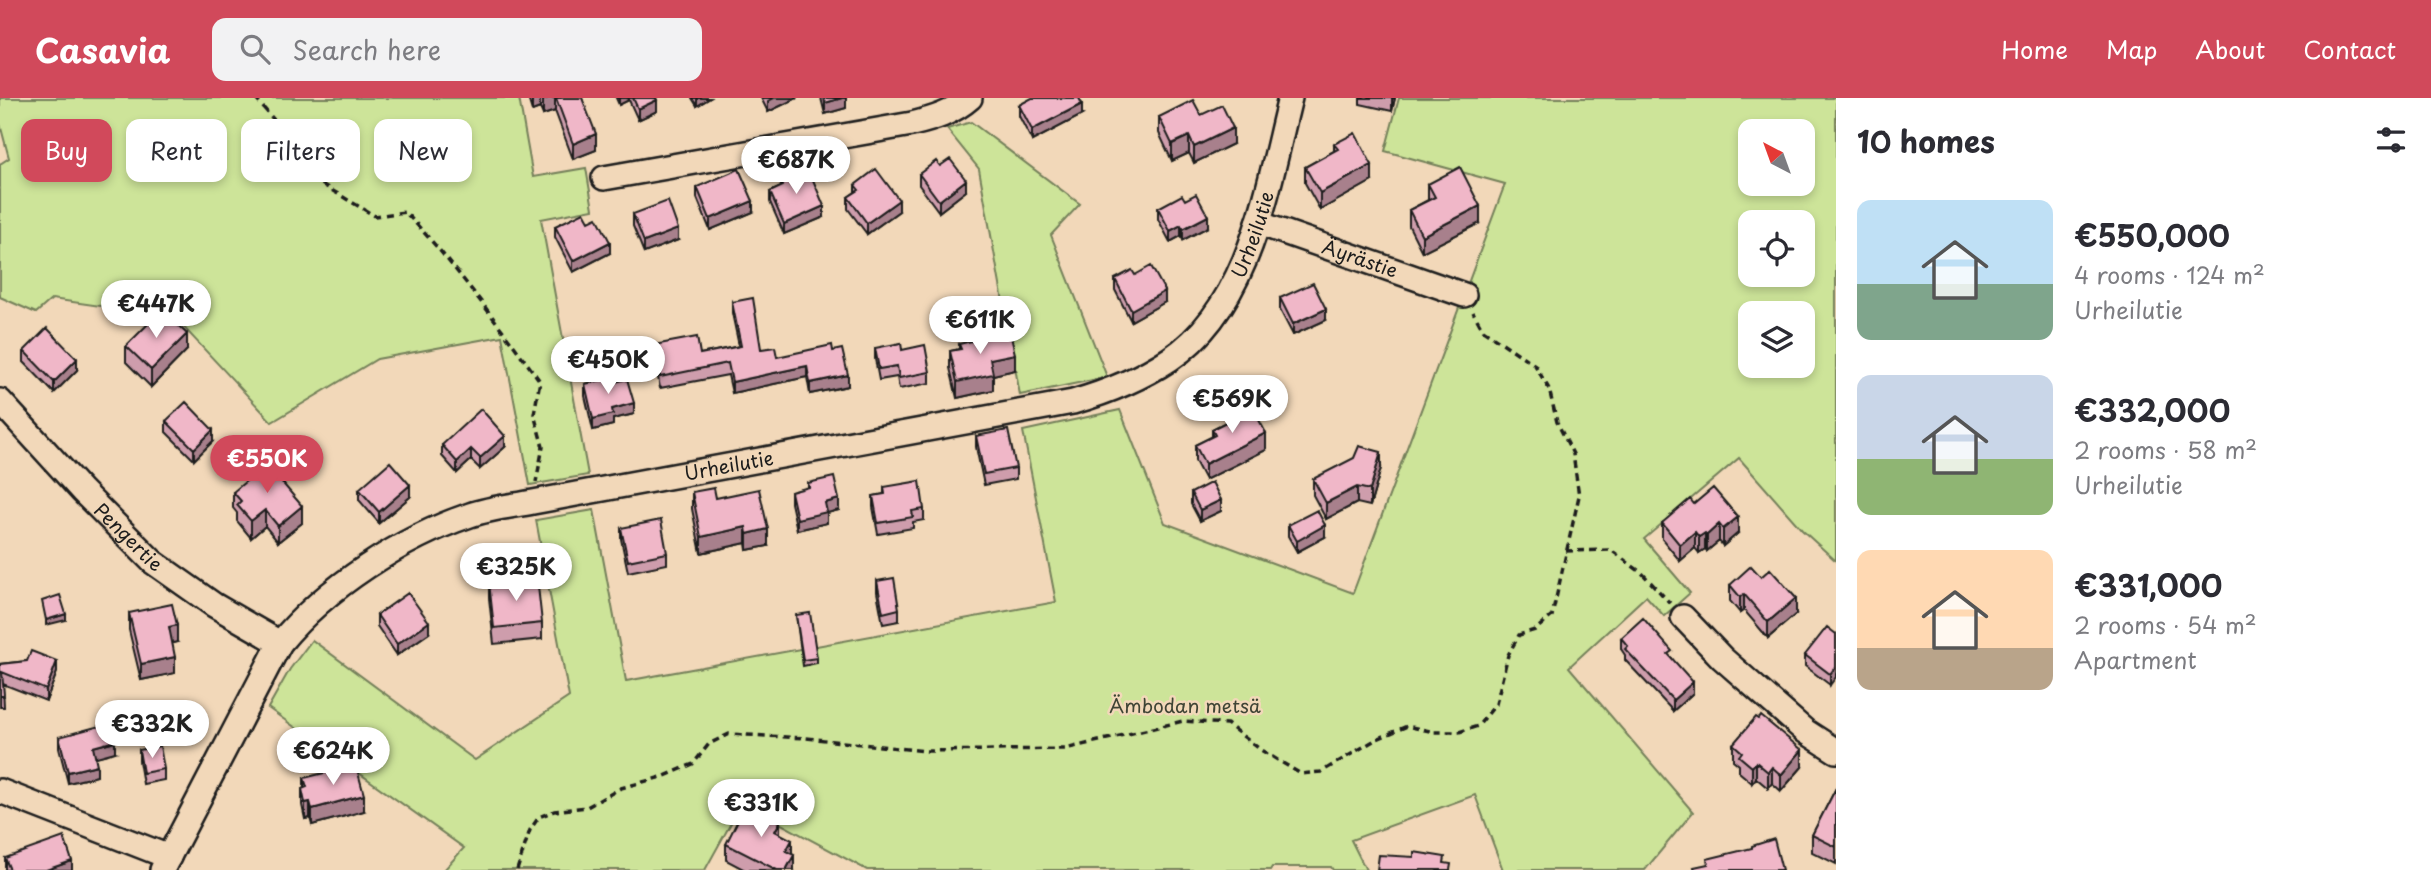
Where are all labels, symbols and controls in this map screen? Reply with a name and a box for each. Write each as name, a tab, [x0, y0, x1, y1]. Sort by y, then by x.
search box	[212, 18, 702, 81]
text: Casavia	[35, 24, 170, 74]
icon: search	[236, 30, 274, 68]
text: Search here	[292, 30, 441, 69]
text: Home	[2001, 31, 2068, 67]
text: Map	[2106, 31, 2157, 67]
text: About	[2195, 31, 2265, 67]
text: Contact	[2303, 31, 2396, 67]
text: 10 homes	[1857, 118, 1995, 163]
chip: Buy	[21, 119, 112, 182]
chip: Rent	[126, 119, 227, 182]
chip: Filters	[241, 119, 360, 182]
chip: New	[374, 119, 472, 182]
north arrow	[1738, 119, 1815, 196]
map controls	[1738, 119, 1815, 378]
icon: filters	[2372, 121, 2410, 159]
pin: €687K	[747, 136, 845, 196]
text: €687K	[757, 141, 835, 176]
street label: Urheilutie	[1224, 188, 1280, 282]
button: locate	[1738, 210, 1815, 287]
text: €550,000	[2074, 212, 2230, 257]
icon: home	[1913, 228, 1997, 312]
street label: Äyrästie	[1319, 232, 1402, 284]
text: 4 rooms · 124 m²	[2074, 257, 2265, 292]
pin: €447K	[107, 280, 205, 340]
text: €447K	[117, 285, 195, 320]
text: Urheilutie	[2074, 292, 2183, 327]
pin: €611K	[931, 296, 1029, 356]
text: €611K	[945, 301, 1015, 336]
button: layers	[1738, 301, 1815, 378]
pin: €450K	[559, 336, 657, 396]
text: €450K	[567, 341, 649, 376]
pin: €569K	[1183, 376, 1281, 435]
text: €569K	[1192, 380, 1272, 415]
text: €332,000	[2074, 387, 2230, 432]
icon: home	[1913, 403, 1997, 487]
text: 2 rooms · 58 m²	[2074, 432, 2257, 467]
pin: €550K	[218, 436, 316, 495]
text: €550K	[226, 440, 308, 475]
street label: Urheilutie	[682, 443, 775, 487]
text: Urheilutie	[2074, 467, 2183, 502]
street label: Pengertie	[88, 496, 168, 577]
pin: €325K	[467, 544, 565, 603]
text: €325K	[476, 548, 556, 583]
text: €331,000	[2074, 562, 2222, 607]
icon: home	[1913, 578, 1997, 662]
text: 2 rooms · 54 m²	[2074, 607, 2257, 642]
text: Apartment	[2074, 642, 2197, 677]
park label: Ämbodan metsä	[1109, 691, 1261, 719]
pin: €332K	[103, 700, 201, 760]
text: €332K	[111, 705, 193, 740]
pin: €624K	[284, 728, 382, 787]
text: €624K	[293, 732, 373, 767]
pin: €331K	[712, 780, 810, 839]
text: €331K	[724, 784, 798, 819]

